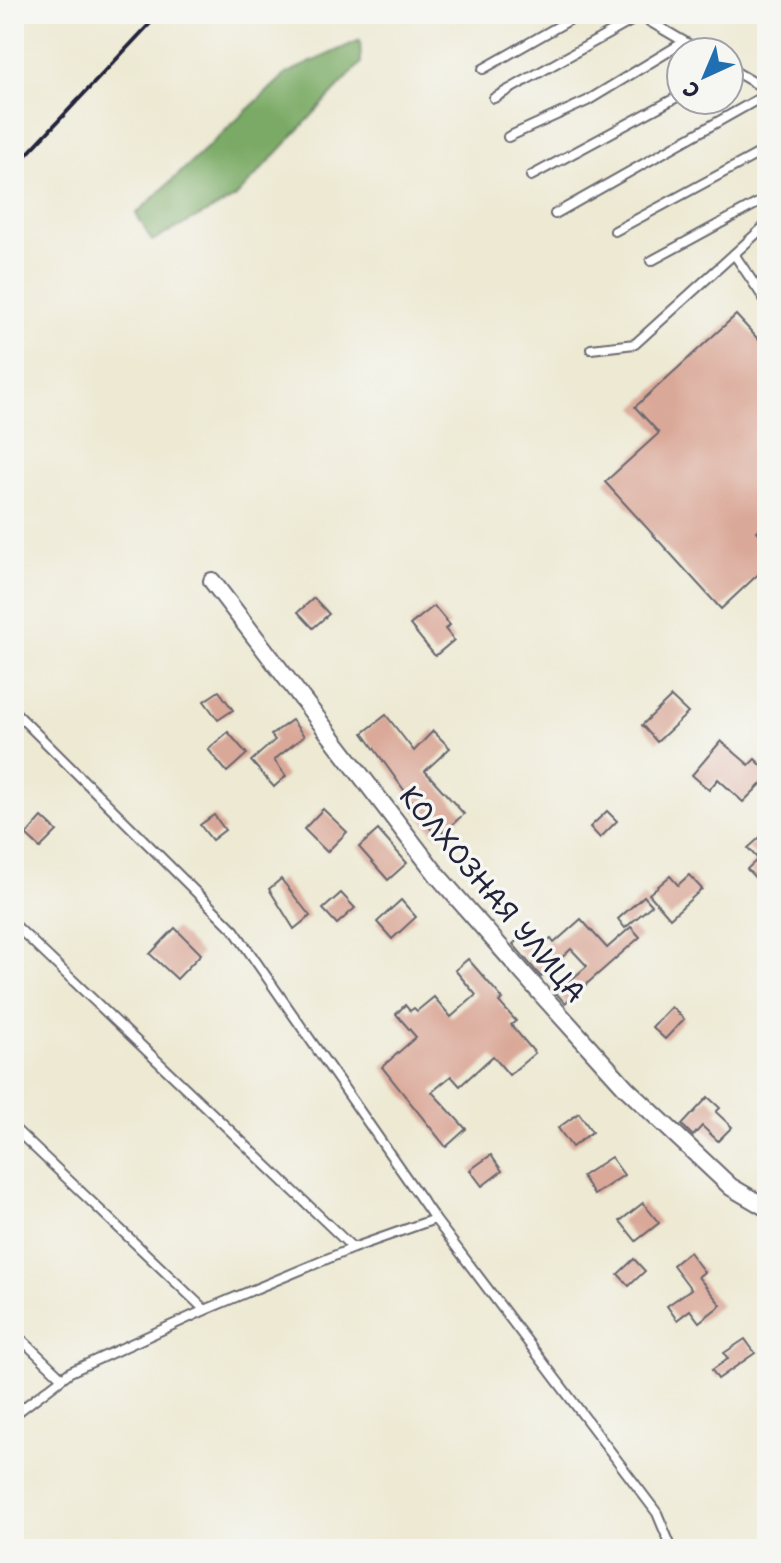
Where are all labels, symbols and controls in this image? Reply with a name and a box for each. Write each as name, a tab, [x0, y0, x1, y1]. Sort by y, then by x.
north arrow	[665, 36, 745, 116]
text: С	[677, 75, 706, 105]
street label: КОЛХОЗНАЯ УЛИЦА	[391, 778, 595, 1010]

